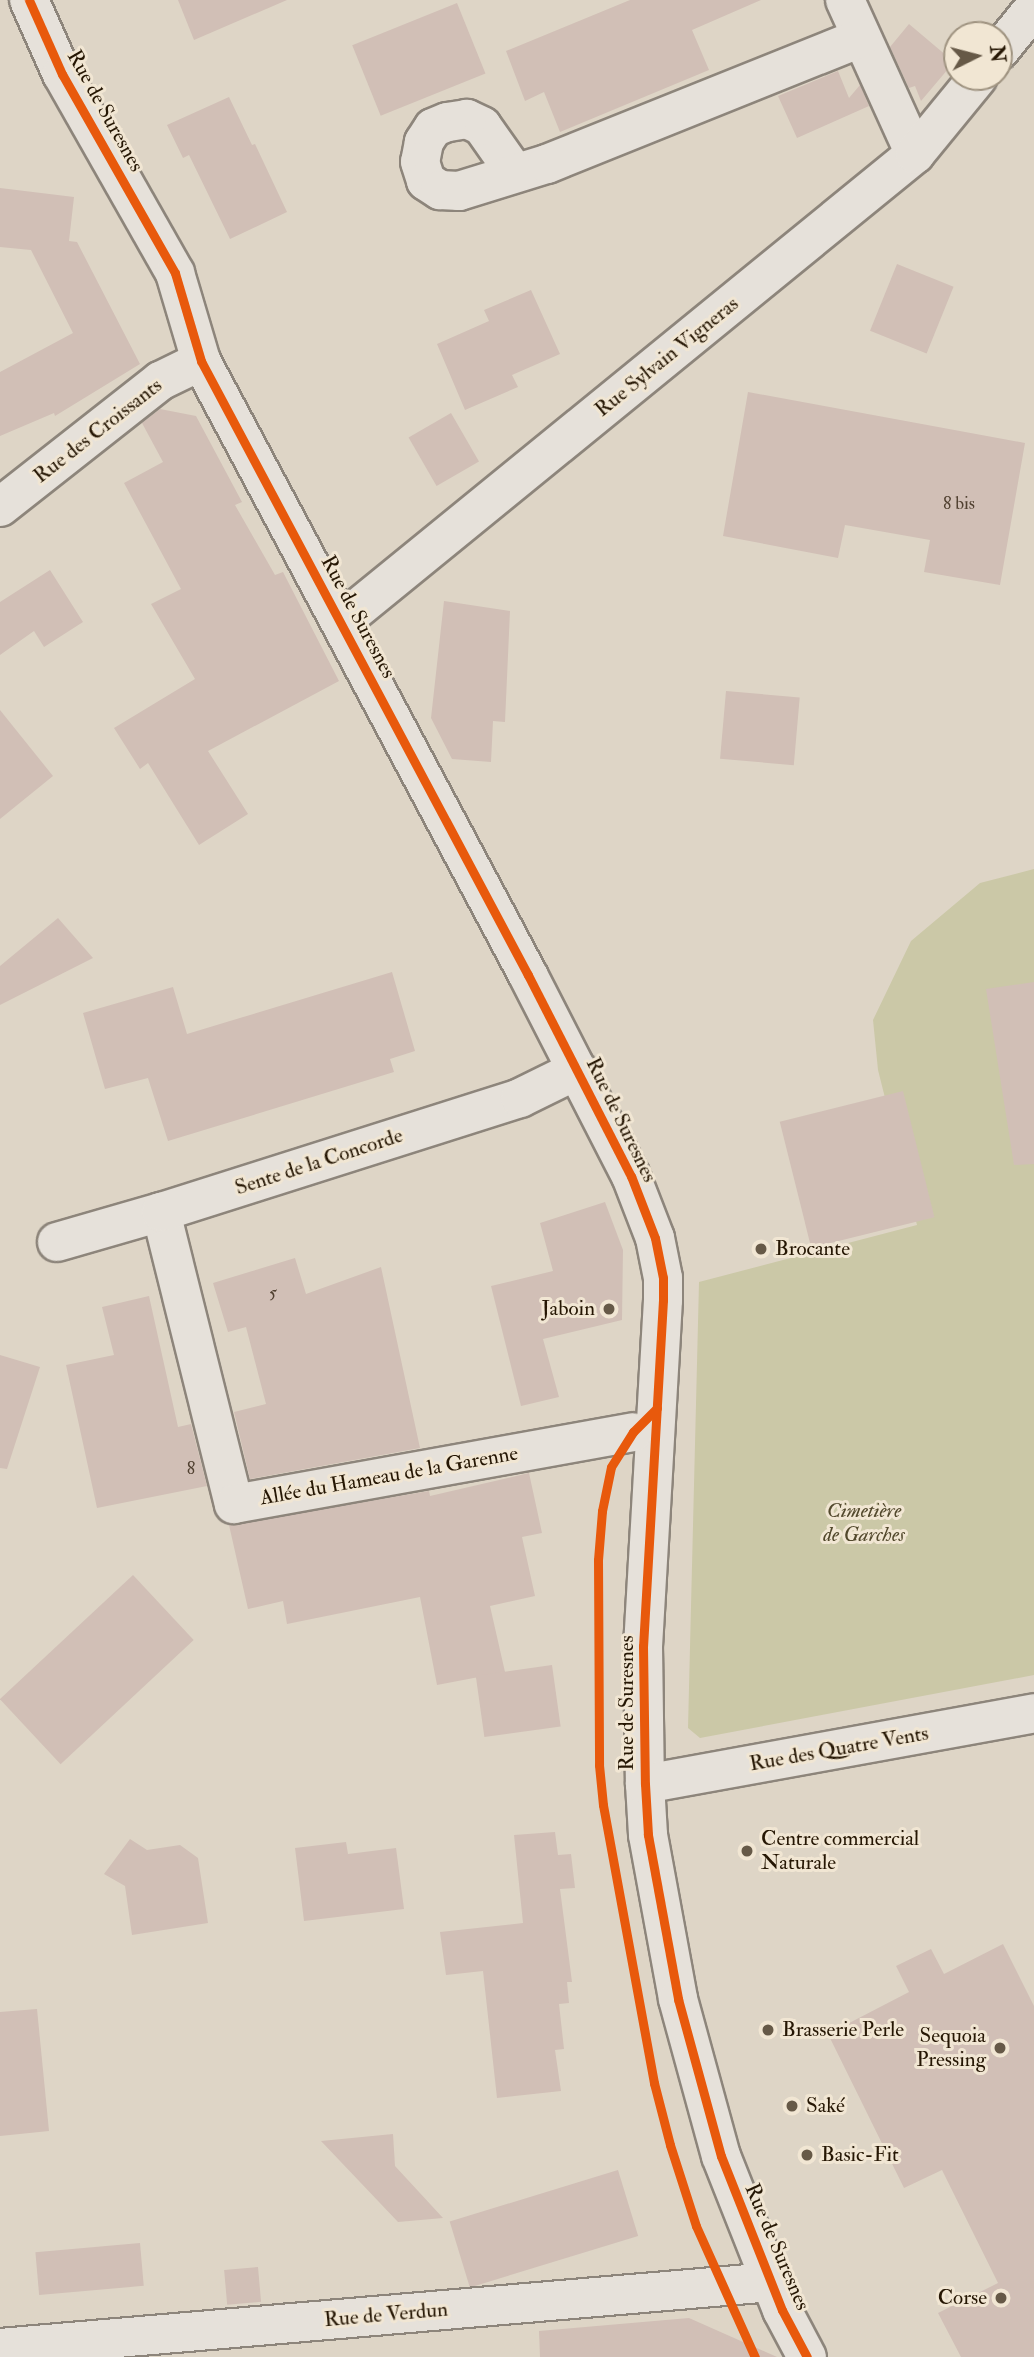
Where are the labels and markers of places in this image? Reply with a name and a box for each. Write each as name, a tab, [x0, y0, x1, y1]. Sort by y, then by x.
place label: Brocante	[775, 1236, 850, 1262]
marker: Brocante	[753, 1241, 769, 1257]
place label: Jaboin	[542, 1296, 595, 1322]
marker: Jaboin	[601, 1301, 617, 1317]
place label: Centre commercial Naturale	[761, 1826, 919, 1876]
marker: Centre commercial Naturale	[739, 1843, 755, 1859]
place label: Brasserie Perle	[782, 2017, 904, 2043]
marker: Brasserie Perle	[760, 2022, 776, 2038]
place label: Sequoia Pressing	[916, 2023, 986, 2073]
marker: Sequoia Pressing	[992, 2040, 1008, 2056]
place label: Saké	[806, 2093, 845, 2119]
marker: Saké	[784, 2098, 800, 2114]
place label: Basic-Fit	[821, 2142, 899, 2168]
marker: Basic-Fit	[799, 2147, 815, 2163]
place label: Corse	[938, 2285, 987, 2311]
marker: Corse	[993, 2290, 1009, 2306]

